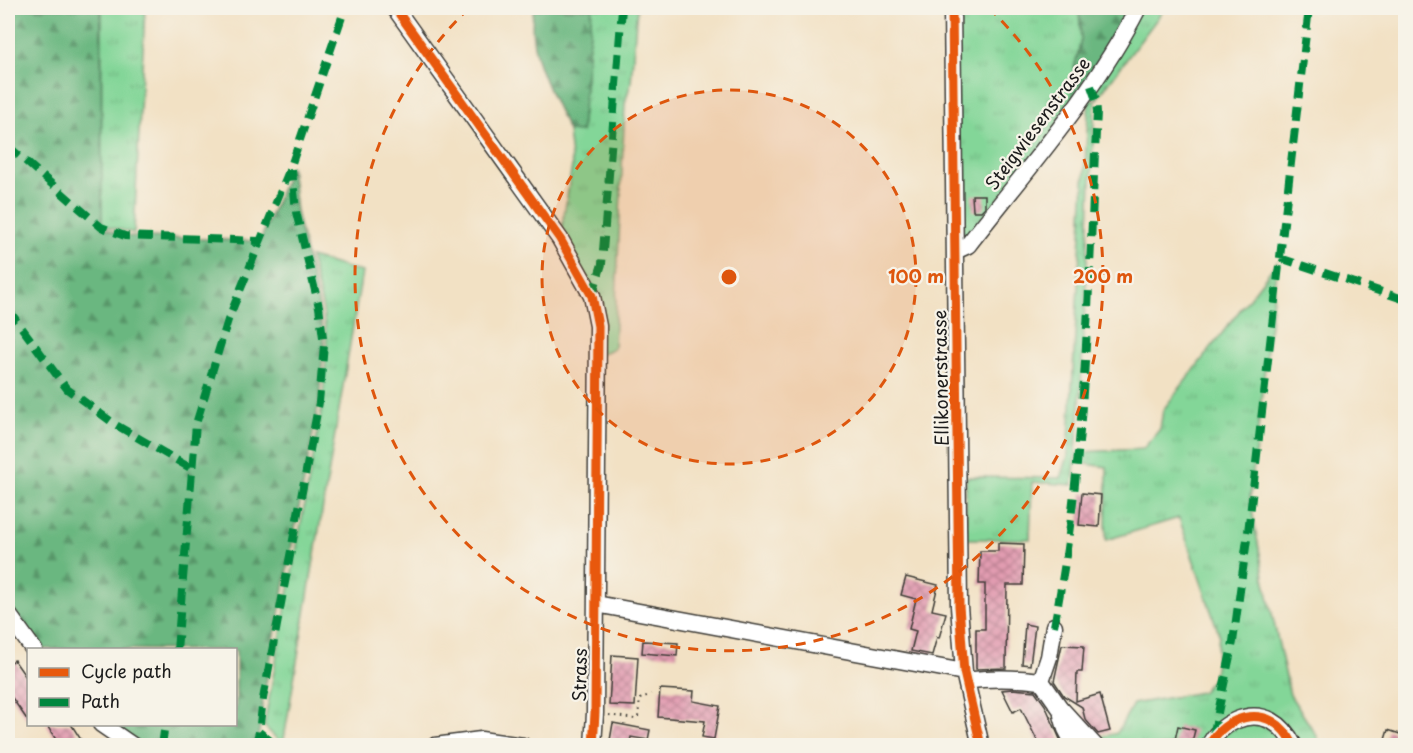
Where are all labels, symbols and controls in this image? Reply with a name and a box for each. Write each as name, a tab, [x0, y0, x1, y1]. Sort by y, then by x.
street label: Steigwiesenstrasse	[978, 51, 1096, 195]
text: 100 m	[888, 262, 944, 289]
text: 200 m	[1073, 262, 1133, 289]
centre of rings	[719, 267, 739, 287]
street label: Ellikonerstrasse	[925, 310, 955, 446]
legend	[27, 648, 237, 726]
street label: Strass	[565, 648, 593, 702]
text: Cycle path	[81, 657, 172, 684]
text: Path	[81, 687, 120, 714]

